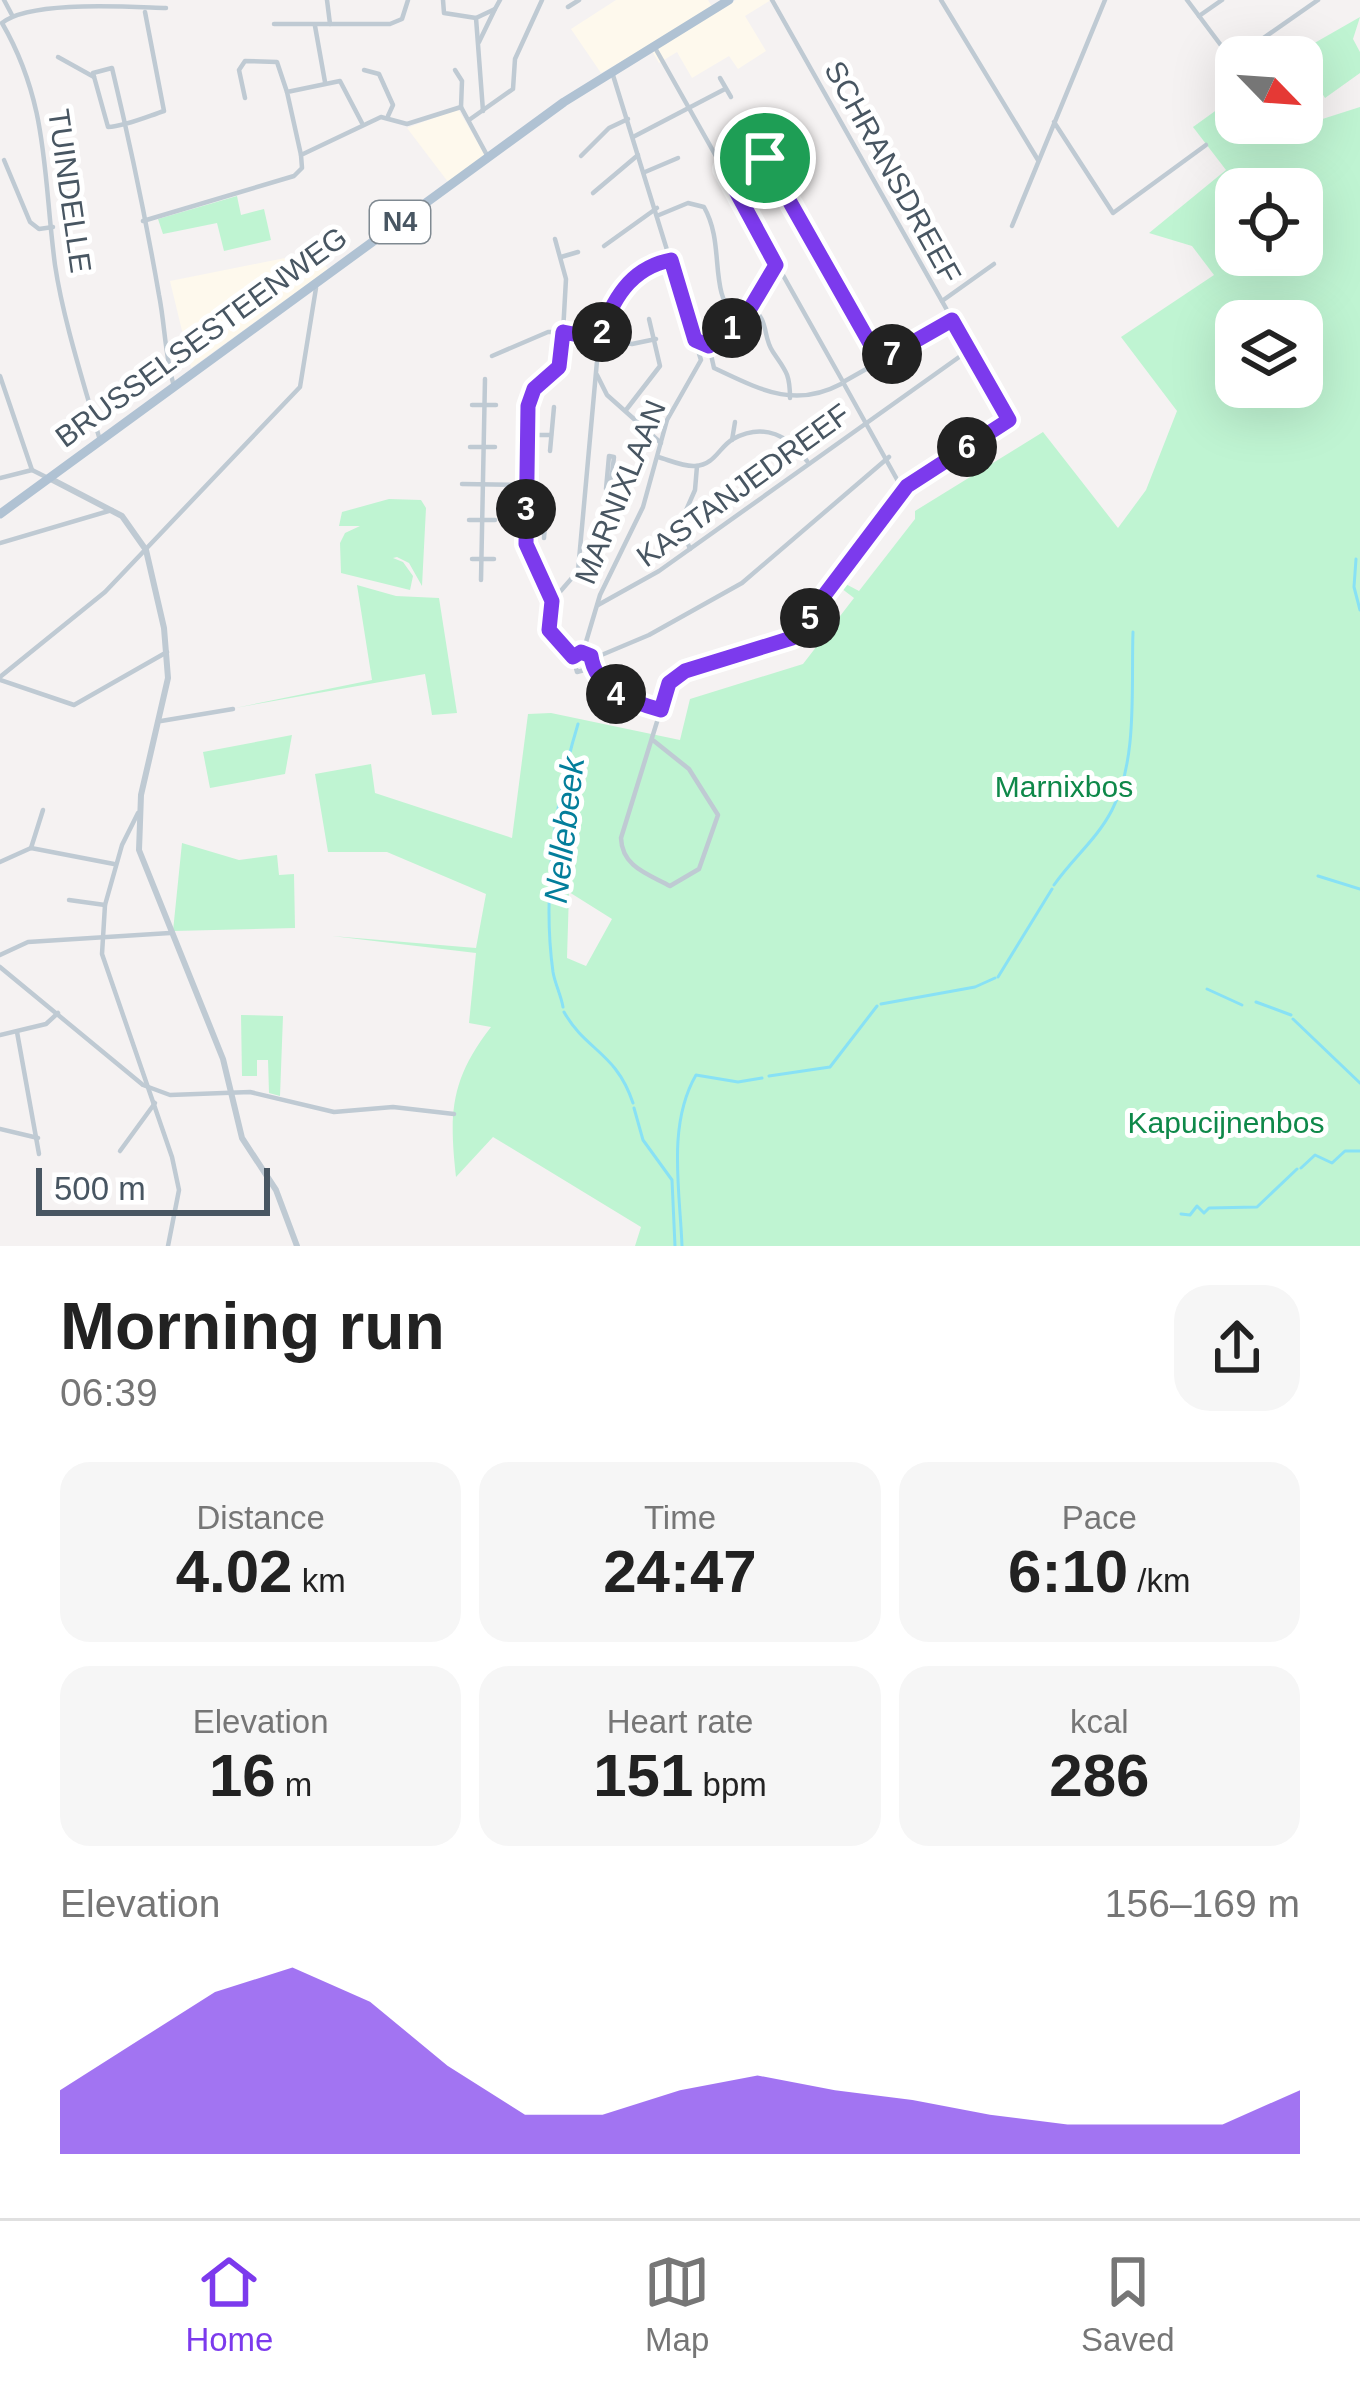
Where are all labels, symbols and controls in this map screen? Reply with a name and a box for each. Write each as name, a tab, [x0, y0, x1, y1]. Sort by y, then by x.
north arrow	[1215, 36, 1323, 144]
map controls	[1215, 36, 1323, 408]
street label: SCHRANSDREEF	[818, 55, 968, 289]
street label: TUINDELLE	[42, 107, 98, 275]
pin	[714, 107, 816, 209]
icon: arrive	[732, 125, 798, 191]
button: locate	[1215, 168, 1323, 276]
road number: N4	[370, 201, 430, 243]
street label: BRUSSELSESTEENWEG	[49, 220, 353, 454]
pin: 1	[702, 298, 762, 358]
button: layers	[1215, 300, 1323, 408]
pin: 2	[572, 302, 632, 362]
text: 1	[723, 309, 741, 346]
text: 2	[593, 313, 611, 350]
pin: 7	[862, 324, 922, 384]
text: 7	[883, 335, 901, 372]
street label: MARNIXLAAN	[568, 395, 672, 589]
street label: KASTANJEDREEF	[630, 397, 856, 573]
pin: 6	[937, 417, 997, 477]
text: 6	[958, 428, 976, 465]
pin: 3	[496, 479, 556, 539]
text: 3	[517, 490, 535, 527]
pin: 5	[780, 588, 840, 648]
text: 5	[801, 599, 819, 636]
pin: 4	[586, 664, 646, 724]
text: 4	[607, 675, 625, 712]
water label: Nellebeek	[537, 753, 591, 905]
park label: Marnixbos	[995, 770, 1133, 803]
park label: Kapucijnenbos	[1128, 1106, 1324, 1139]
scale bar	[36, 1162, 270, 1215]
text: 500 m	[54, 1170, 146, 1207]
button: share	[1174, 1285, 1300, 1411]
text: Morning run	[60, 1289, 445, 1363]
text: 06:39	[60, 1371, 158, 1414]
text: Distance	[196, 1499, 325, 1536]
text: Time	[644, 1499, 716, 1536]
text: Pace	[1062, 1499, 1137, 1536]
text: 4.02	[176, 1538, 292, 1605]
text: 24:47	[603, 1538, 757, 1605]
text: 6:10	[1008, 1538, 1128, 1605]
text: km	[292, 1562, 346, 1599]
text: /km	[1128, 1562, 1191, 1599]
text: Elevation	[193, 1703, 329, 1740]
text: Heart rate	[607, 1703, 753, 1740]
text: kcal	[1070, 1703, 1129, 1740]
text: 16	[209, 1742, 276, 1809]
text: 151	[593, 1742, 693, 1809]
text: 286	[1049, 1742, 1149, 1809]
text: m	[276, 1766, 312, 1803]
text: bpm	[693, 1766, 767, 1803]
text: Elevation	[60, 1882, 220, 1925]
text: 156–169 m	[1105, 1882, 1300, 1925]
tab: Home	[185, 2249, 273, 2359]
tab: Map	[644, 2249, 710, 2359]
tab: Saved	[1081, 2249, 1175, 2359]

